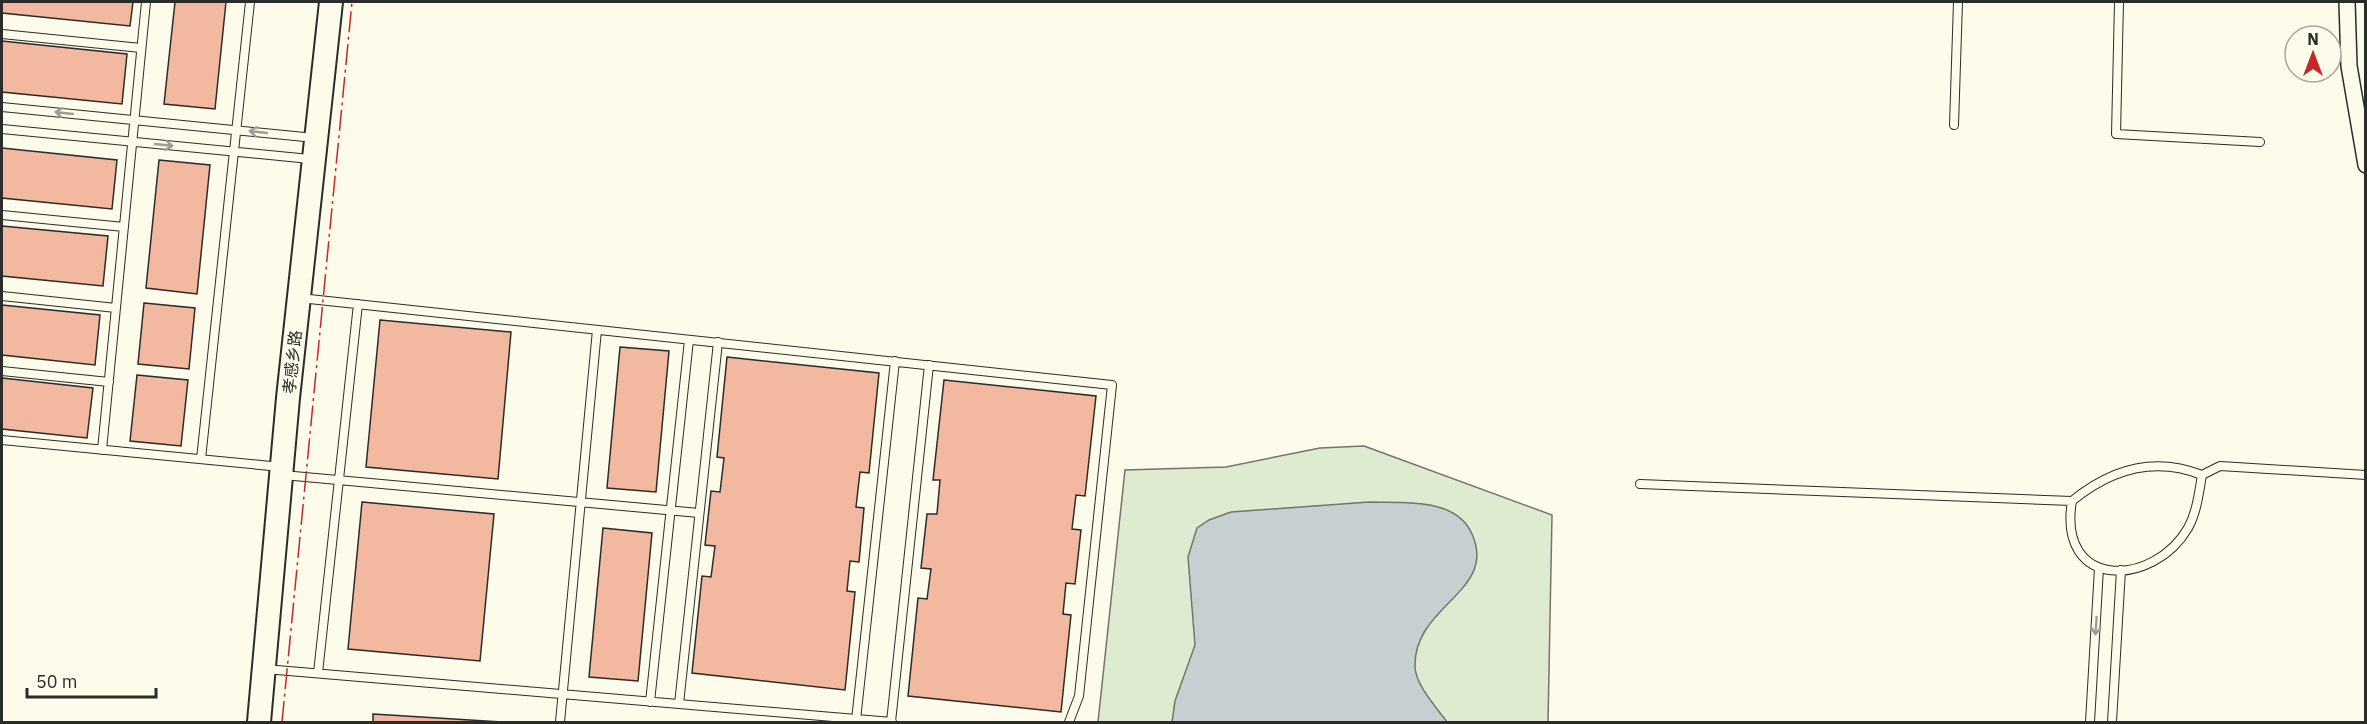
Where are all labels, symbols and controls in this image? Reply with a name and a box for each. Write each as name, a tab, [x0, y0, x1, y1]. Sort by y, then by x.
north arrow	[2283, 24, 2343, 84]
text: N	[2307, 29, 2319, 49]
one-way arrow	[54, 107, 74, 118]
one-way arrow	[248, 126, 268, 137]
one-way arrow	[154, 140, 174, 151]
street label: 孝感乡路	[279, 329, 305, 395]
one-way arrow	[2090, 616, 2101, 636]
scale bar	[27, 661, 156, 699]
text: 50 m	[36, 670, 78, 693]

